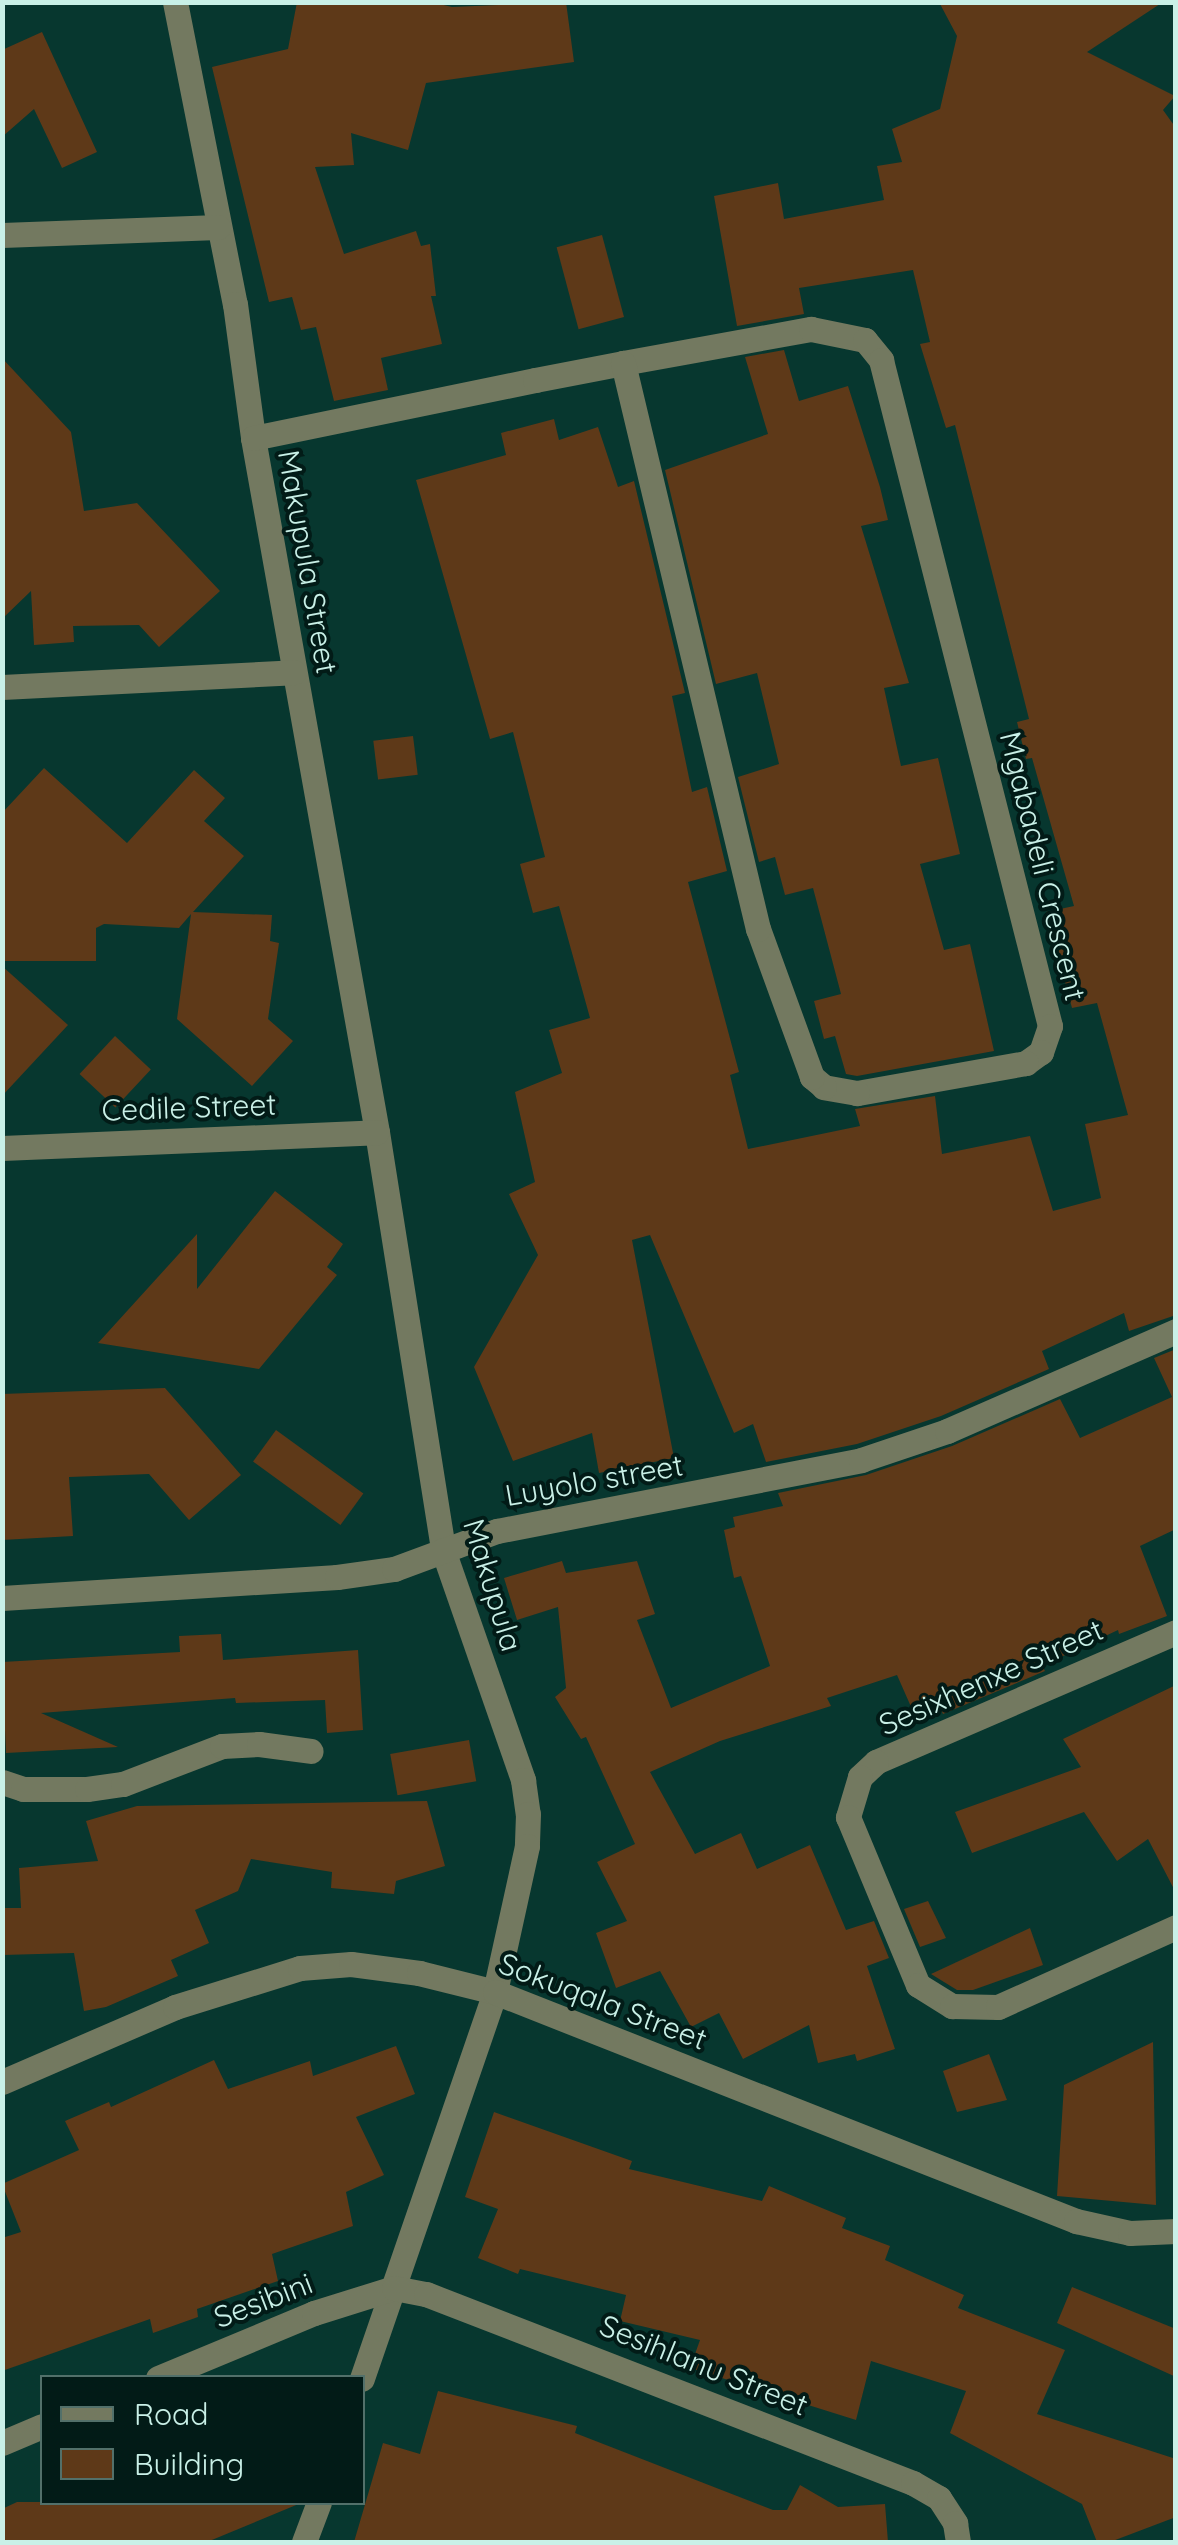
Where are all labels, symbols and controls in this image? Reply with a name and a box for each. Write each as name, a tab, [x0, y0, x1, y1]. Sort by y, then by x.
street label: Makupula Street	[271, 447, 345, 677]
street label: Mgabadeli Crescent	[992, 728, 1094, 1004]
street label: Cedile Street	[101, 1086, 277, 1128]
street label: Luyolo street	[502, 1447, 686, 1513]
street label: Makupula	[456, 1515, 530, 1655]
street label: Sesixhenxe Street	[873, 1611, 1109, 1743]
street label: Sokuqala Street	[494, 1945, 712, 2057]
street label: Sesibini	[209, 2265, 317, 2335]
street label: Sesihlanu Street	[595, 2307, 813, 2423]
legend	[40, 2375, 365, 2505]
text: Road	[134, 2395, 208, 2433]
text: Building	[134, 2445, 244, 2483]

